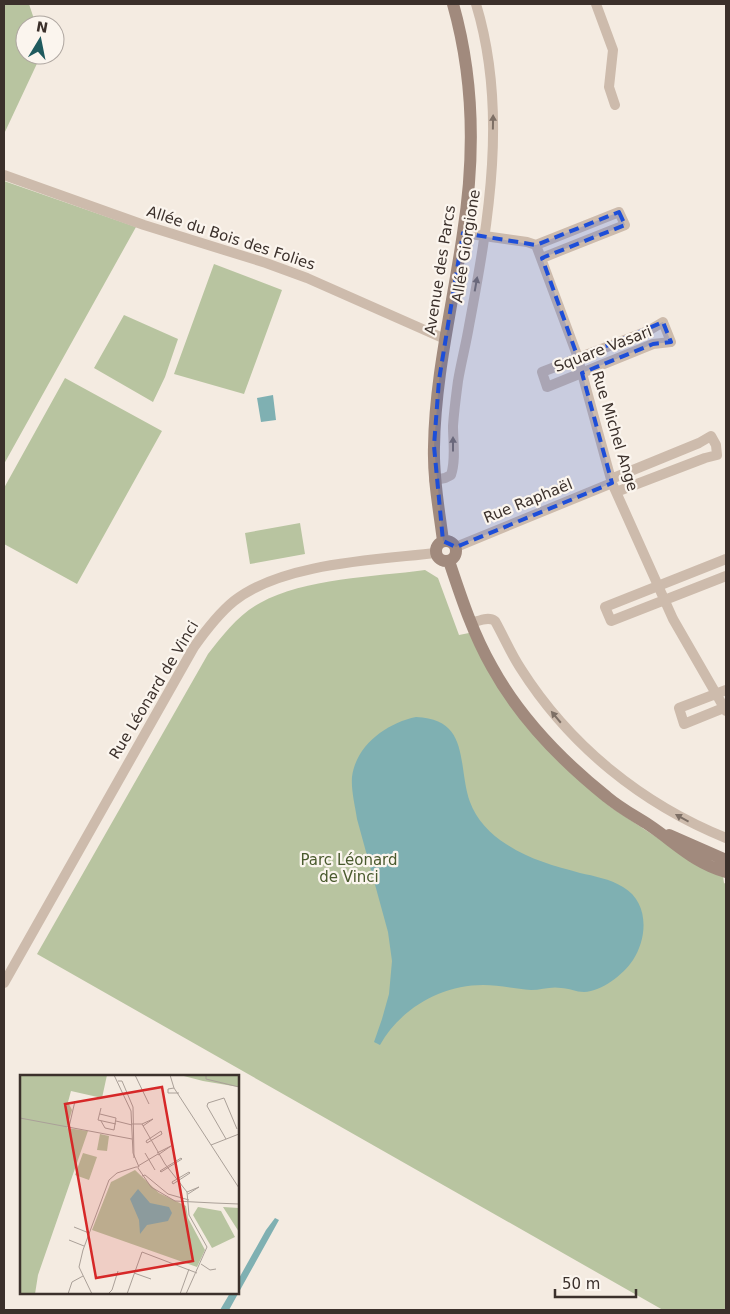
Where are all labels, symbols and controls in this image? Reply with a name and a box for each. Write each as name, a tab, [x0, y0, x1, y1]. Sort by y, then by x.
north arrow	[15, 15, 65, 65]
text: N	[35, 18, 49, 36]
one-way arrow	[489, 114, 497, 130]
street label: Allée Giorgione	[448, 188, 484, 304]
street label: Allée du Bois des Folies	[145, 202, 318, 274]
street label: Avenue des Parcs	[421, 204, 459, 336]
one-way arrow	[473, 275, 481, 291]
street label: Square Vasari	[552, 322, 654, 376]
street label: Rue Michel Ange	[588, 369, 642, 493]
one-way arrow	[449, 436, 457, 452]
street label: Rue Raphaël	[481, 475, 575, 527]
street label: Rue Léonard de Vinci	[106, 618, 202, 762]
one-way arrow	[551, 710, 562, 723]
one-way arrow	[675, 814, 689, 822]
park label: Parc Léonard de Vinci	[300, 851, 398, 886]
inset map	[20, 1075, 239, 1294]
scale bar	[555, 1266, 636, 1298]
text: 50 m	[562, 1275, 600, 1293]

